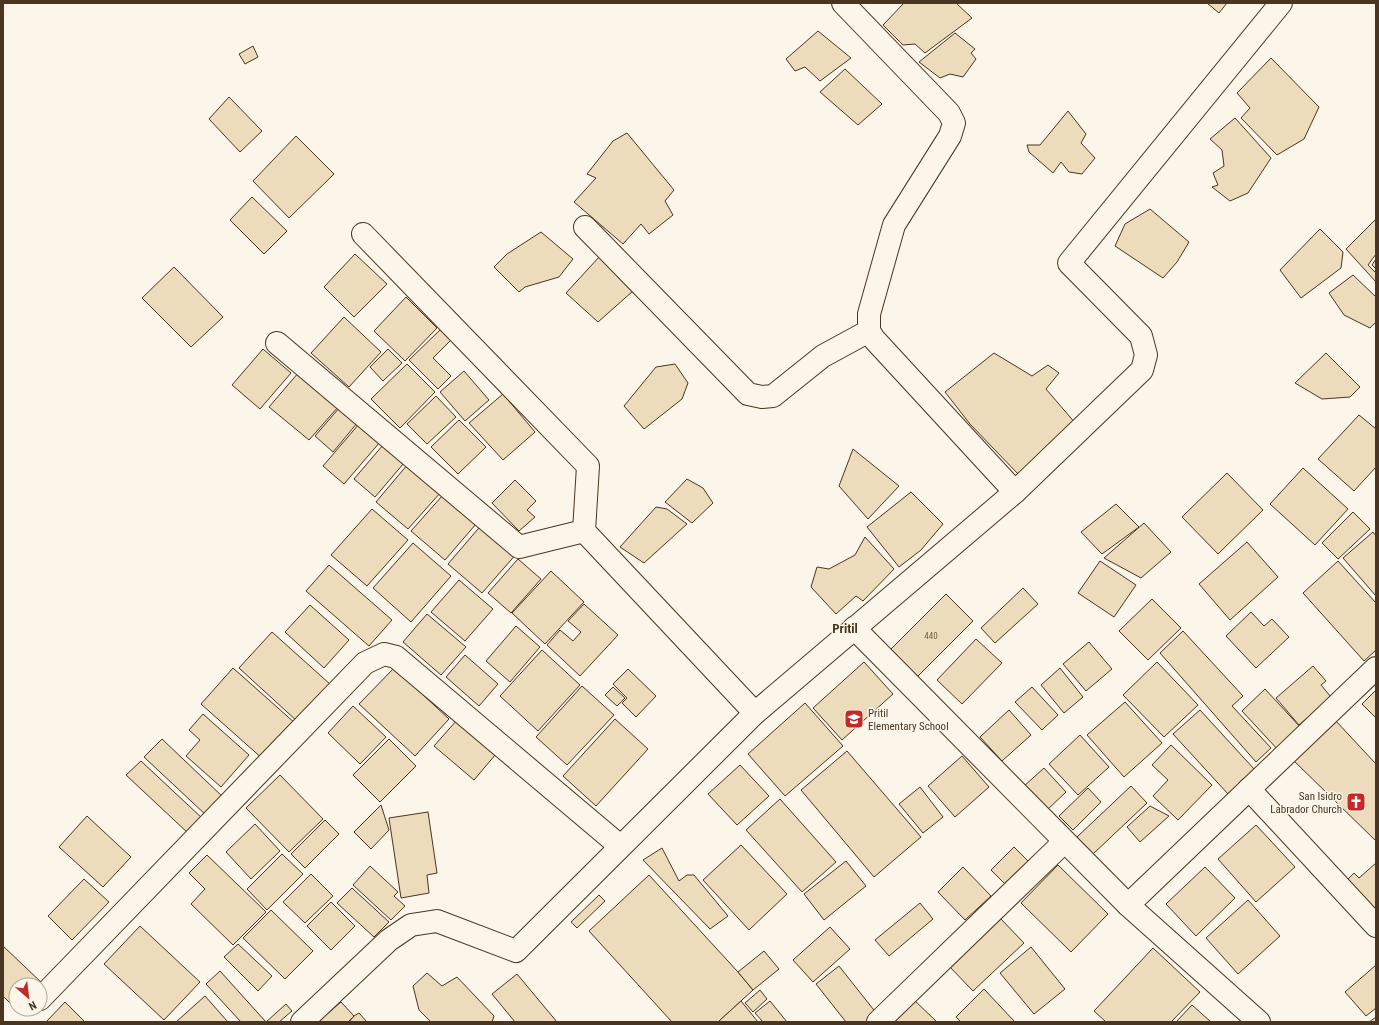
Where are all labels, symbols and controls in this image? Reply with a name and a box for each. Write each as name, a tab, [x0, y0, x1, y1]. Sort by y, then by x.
district label: Pritil	[832, 621, 858, 636]
house number: 440	[924, 631, 938, 641]
place label: Pritil Elementary School	[868, 707, 949, 733]
school or university icon: Pritil Elementary School	[843, 708, 865, 730]
place label: San Isidro Labrador Church	[1270, 790, 1342, 816]
church icon: San Isidro Labrador Church	[1345, 791, 1367, 813]
north arrow	[8, 977, 48, 1017]
text: N	[26, 998, 38, 1013]

